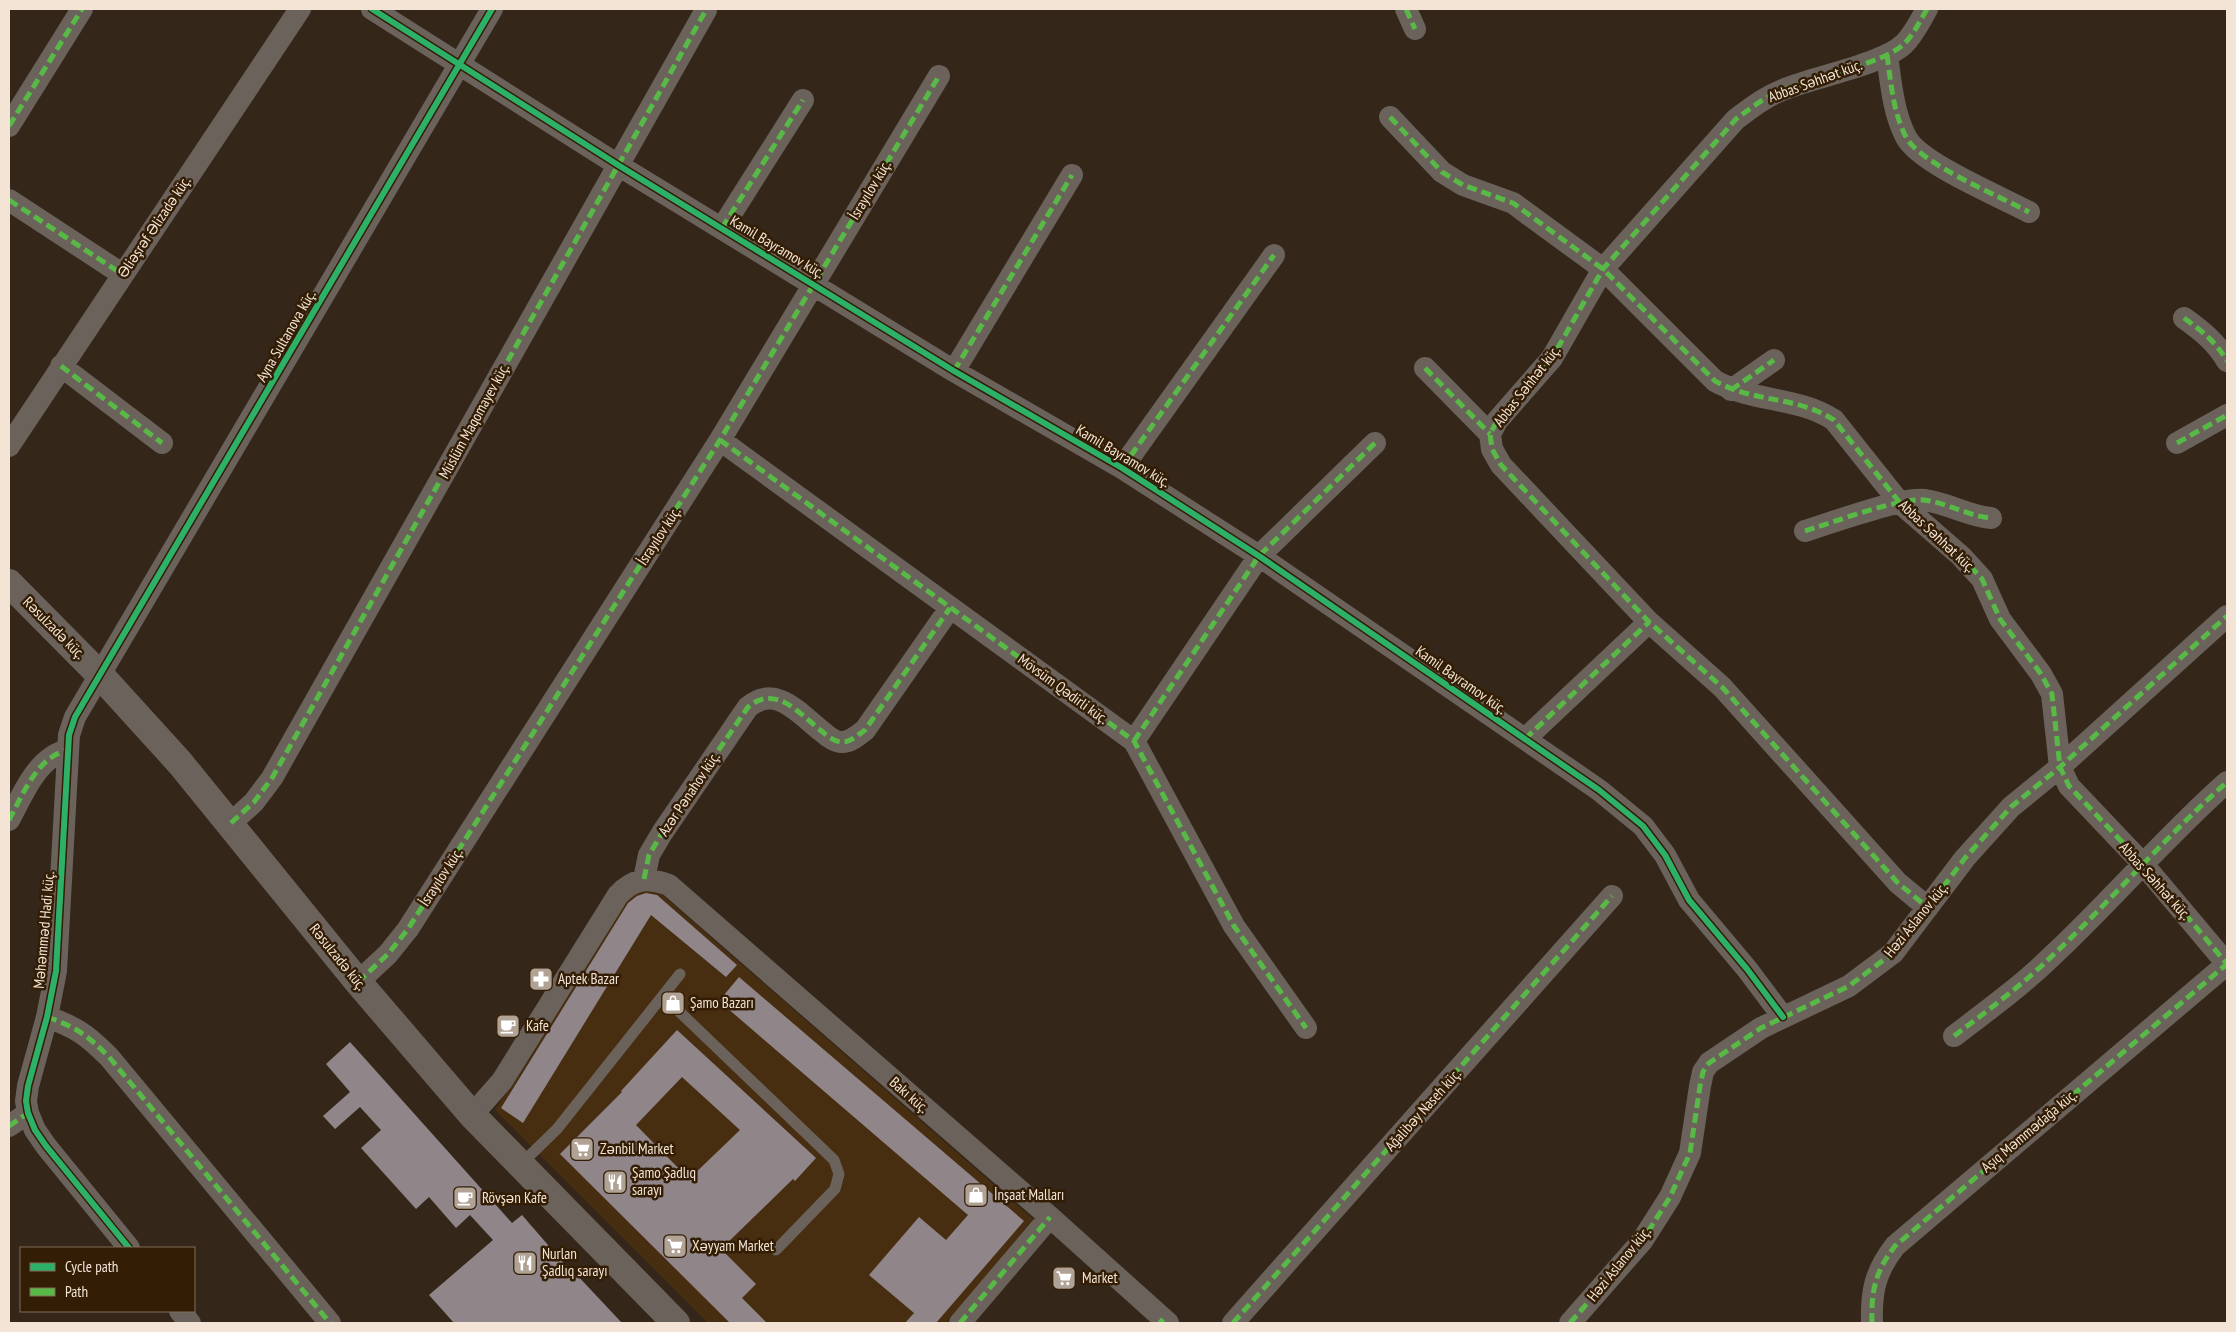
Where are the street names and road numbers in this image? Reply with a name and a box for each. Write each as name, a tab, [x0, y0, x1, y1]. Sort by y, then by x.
street label: Abbas Səhhət küç.	[1765, 55, 1865, 106]
street label: İsrayılov küç.	[844, 156, 895, 223]
street label: Əliəşrəf Əlizadə küç.	[113, 172, 195, 281]
street label: Kamil Bayramov küç.	[727, 211, 828, 282]
street label: Ayna Sultanova küç.	[252, 286, 320, 385]
street label: Abbas Səhhət küç.	[1489, 341, 1565, 430]
street label: Müslüm Maqomayev küç.	[434, 360, 513, 482]
street label: Kamil Bayramov küç.	[1073, 420, 1174, 491]
street label: Abbas Səhhət küç.	[1895, 495, 1980, 576]
street label: İsrayılov küç.	[633, 502, 685, 569]
street label: Rəsulzadə küç.	[19, 593, 90, 663]
street label: Kamil Bayramov küç.	[1412, 641, 1511, 718]
street label: Mövsüm Qədirli küç.	[1014, 649, 1112, 728]
street label: Azər Pənahov küç.	[653, 748, 724, 839]
street label: Abbas Səhhət küç.	[2115, 838, 2196, 924]
street label: İsrayılov küç.	[415, 843, 467, 910]
street label: Məhəmməd Hadi küç.	[29, 870, 58, 989]
street label: Həzi Aslanov küç.	[1880, 878, 1952, 961]
street label: Rəsulzadə küç.	[306, 919, 371, 994]
street label: Ağalibəy Naseh küç.	[1380, 1064, 1465, 1155]
street label: Bakı küç.	[886, 1072, 933, 1117]
street label: Aşıq Məmmədağa küç.	[1977, 1085, 2081, 1176]
street label: Həzi Aslanov küç.	[1583, 1222, 1655, 1305]

